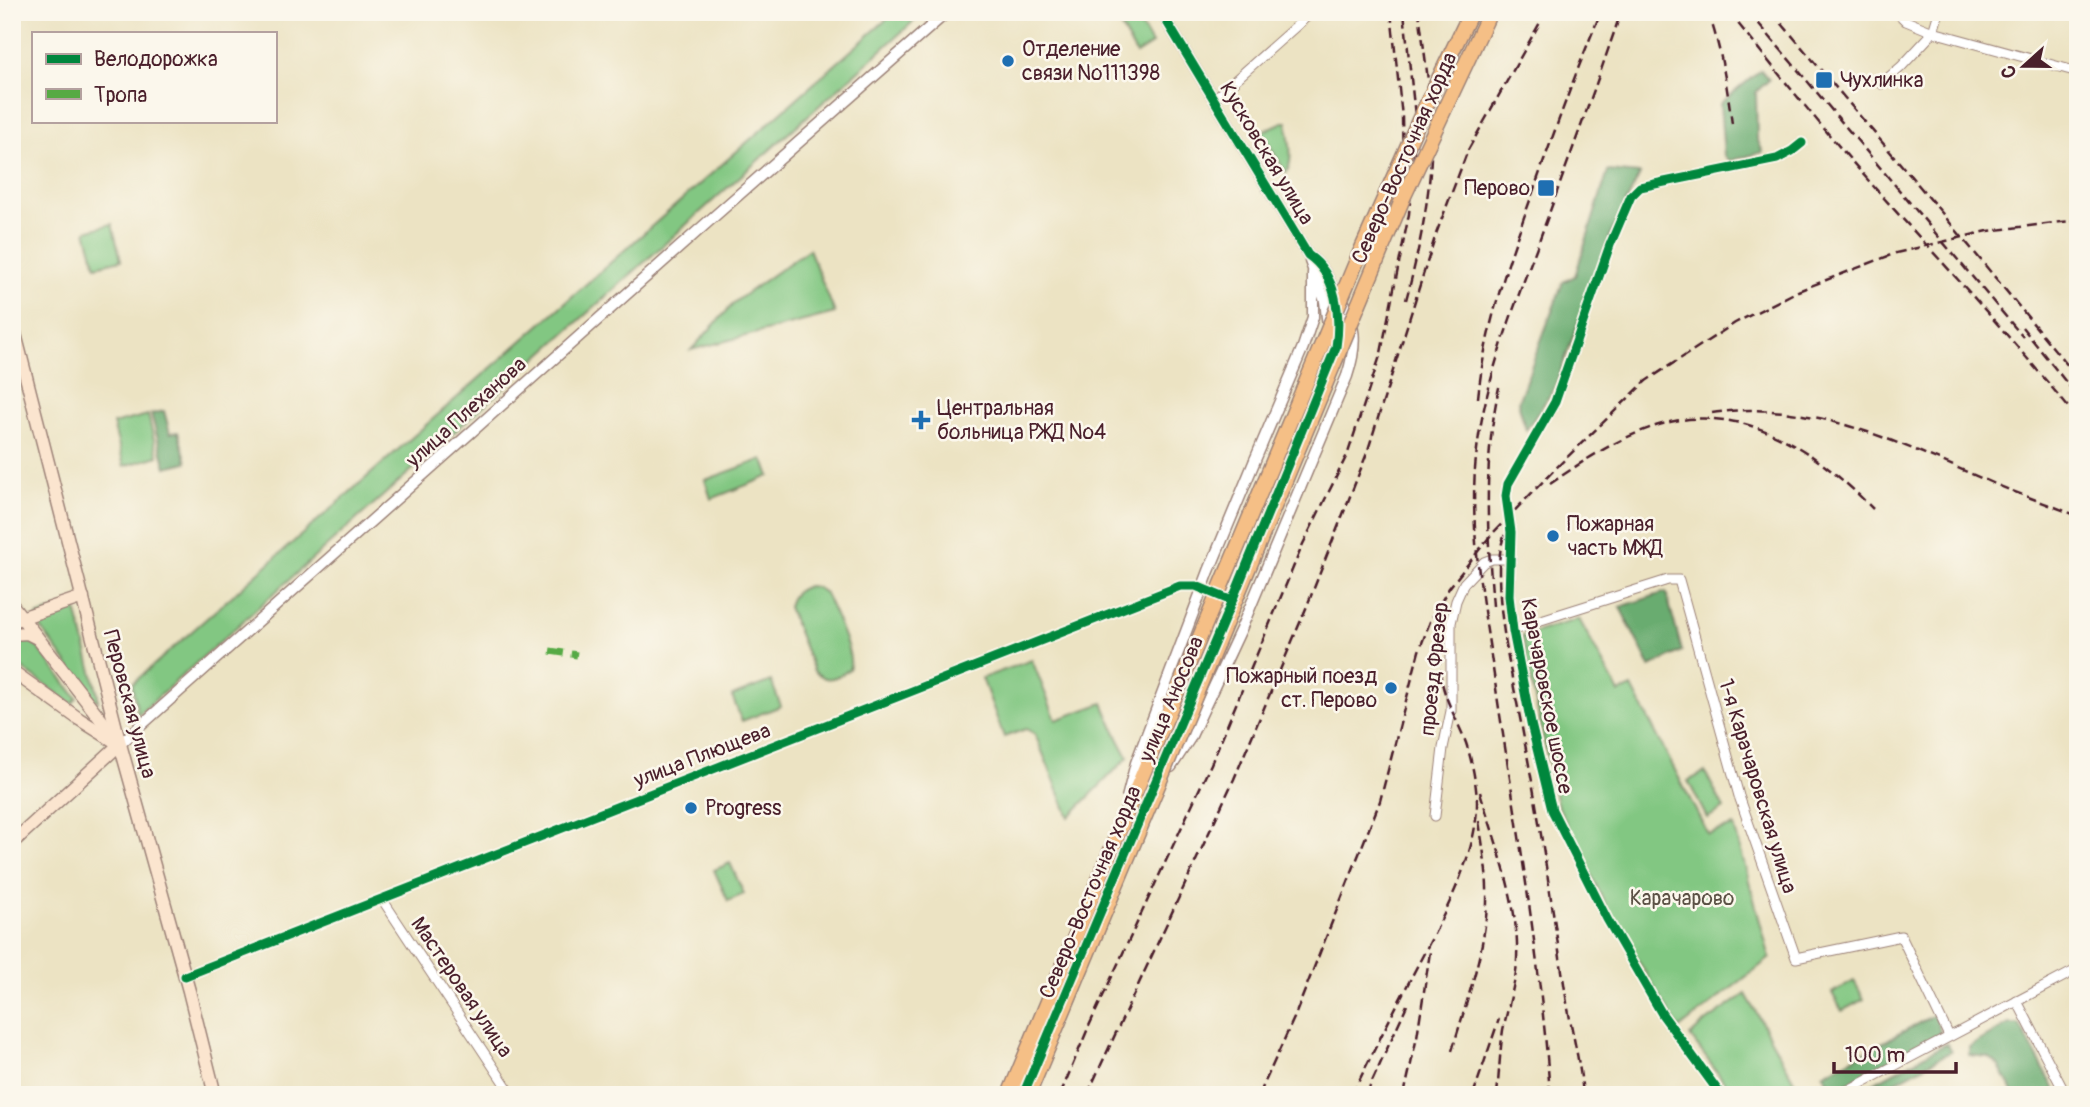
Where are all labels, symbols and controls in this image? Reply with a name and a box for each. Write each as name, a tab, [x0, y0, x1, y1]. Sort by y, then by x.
legend	[32, 32, 276, 122]
north arrow	[1988, 32, 2058, 102]
place label: Отделение связи №111398	[1022, 36, 1160, 87]
text: Велодорожка	[94, 46, 218, 73]
street label: Северо-Восточная хорда	[1346, 48, 1463, 268]
marker: Отделение связи №111398	[1000, 53, 1016, 69]
text: С	[1996, 62, 2022, 82]
place label: Чухлинка	[1840, 67, 1924, 94]
marker: Чухлинка	[1814, 70, 1834, 90]
street label: Кусковская улица	[1213, 77, 1320, 230]
text: Тропа	[94, 82, 147, 109]
place label: Перово	[1464, 175, 1530, 202]
marker: Перово	[1536, 178, 1556, 198]
street label: улица Плеханова	[400, 351, 532, 474]
place label: Центральная больница РЖД №4	[937, 395, 1106, 446]
marker: Центральная больница РЖД №4	[911, 410, 931, 430]
place label: Пожарная часть МЖД	[1567, 511, 1663, 562]
marker: Пожарная часть МЖД	[1545, 528, 1561, 544]
street label: Карачаровское шоссе	[1514, 596, 1579, 797]
street label: проезд Фрезер	[1414, 601, 1455, 737]
street label: Перовская улица	[97, 627, 162, 781]
street label: улица Аносова	[1132, 632, 1210, 767]
place label: Пожарный поезд ст. Перово	[1226, 663, 1377, 714]
street label: 1-я Карачаровская улица	[1712, 676, 1803, 897]
marker: Пожарный поезд ст. Перово	[1383, 680, 1399, 696]
street label: улица Плющева	[629, 717, 774, 794]
street label: Северо-Восточная хорда	[1033, 782, 1148, 1003]
place label: Progress	[705, 795, 782, 822]
marker: Progress	[683, 800, 699, 816]
park label: Карачарово	[1630, 885, 1734, 912]
street label: Мастеровая улица	[405, 912, 519, 1063]
scale bar	[1834, 1030, 1957, 1074]
text: 100 m	[1845, 1042, 1905, 1069]

